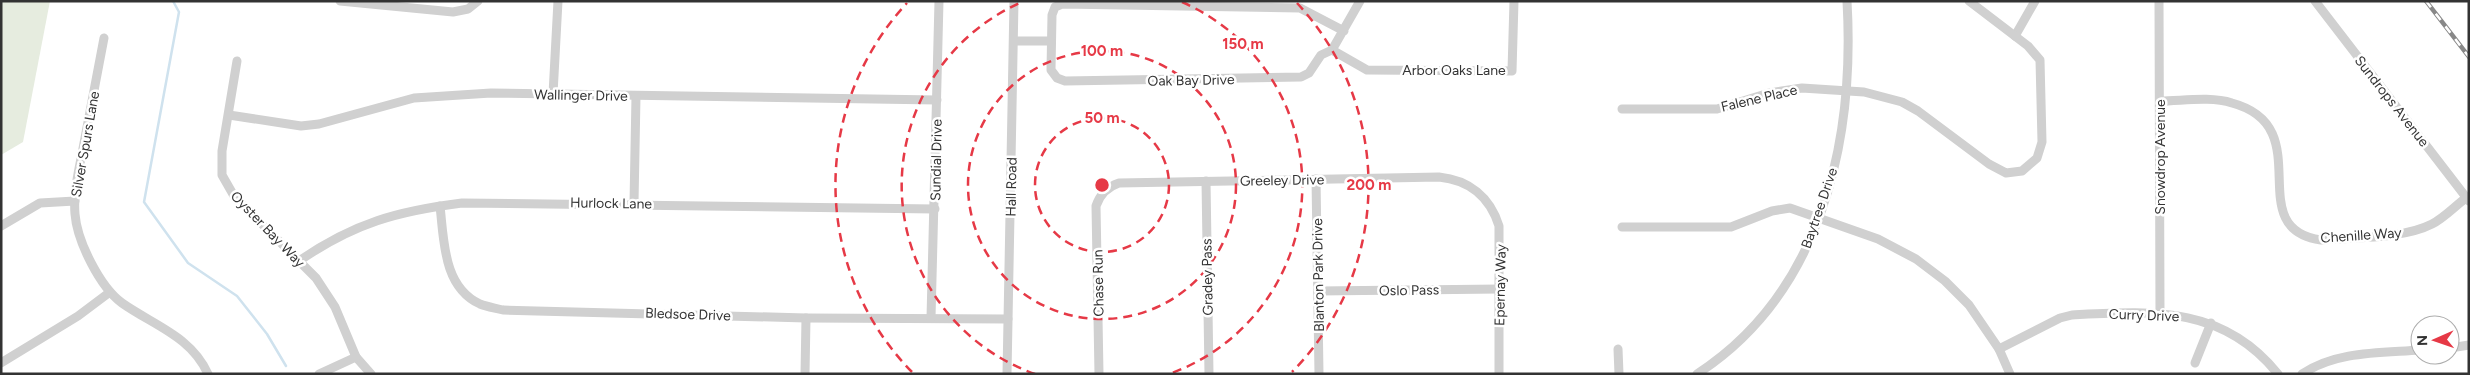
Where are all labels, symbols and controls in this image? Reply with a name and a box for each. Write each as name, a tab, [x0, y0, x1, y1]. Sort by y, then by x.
text: 150 m	[1222, 35, 1264, 53]
text: 100 m	[1081, 42, 1123, 60]
street label: Sundrops Avenue	[2351, 52, 2433, 151]
street label: Arbor Oaks Lane	[1402, 62, 1506, 79]
street label: Oak Bay Drive	[1147, 71, 1235, 90]
street label: Falene Place	[1719, 81, 1799, 116]
street label: Wallinger Drive	[534, 86, 628, 105]
street label: Silver Spurs Lane	[68, 90, 103, 198]
street label: Snowdrop Avenue	[2152, 99, 2169, 215]
text: 50 m	[1084, 109, 1120, 127]
street label: Sundial Drive	[927, 119, 946, 201]
street label: Hall Road	[1002, 157, 1021, 217]
street label: Baytree Drive	[1798, 165, 1841, 251]
street label: Greeley Drive	[1240, 171, 1325, 190]
centre of rings	[1093, 176, 1111, 194]
text: 200 m	[1347, 176, 1391, 194]
street label: Oyster Bay Way	[227, 188, 309, 272]
street label: Hurlock Lane	[570, 194, 652, 213]
street label: Blanton Park Drive	[1309, 218, 1328, 332]
street label: Chenille Way	[2320, 224, 2403, 247]
street label: Gradey Pass	[1198, 238, 1217, 316]
street label: Epernay Way	[1491, 243, 1510, 326]
street label: Chase Run	[1089, 249, 1108, 317]
street label: Oslo Pass	[1379, 281, 1439, 300]
street label: Bledsoe Drive	[645, 305, 731, 325]
street label: Curry Drive	[2108, 306, 2180, 325]
north arrow	[2410, 315, 2460, 365]
text: N	[2414, 335, 2431, 346]

